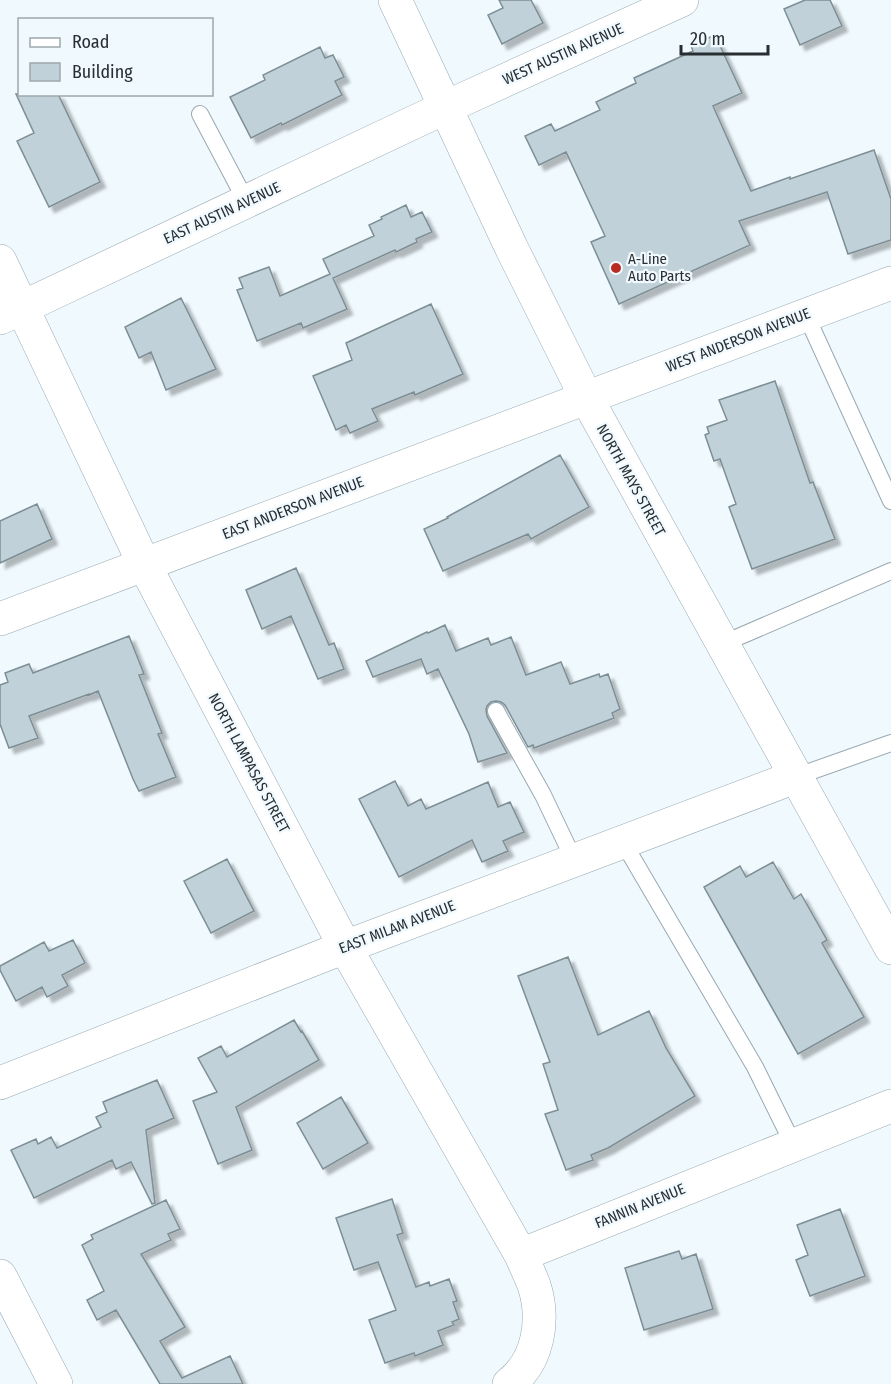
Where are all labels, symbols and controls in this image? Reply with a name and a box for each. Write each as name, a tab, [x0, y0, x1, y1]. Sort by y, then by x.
legend	[18, 18, 213, 96]
scale bar	[681, 18, 768, 56]
street label: WEST AUSTIN AVENUE	[500, 19, 626, 89]
text: 20 m	[690, 28, 725, 50]
text: Road	[72, 31, 109, 53]
text: Building	[72, 61, 133, 83]
street label: EAST AUSTIN AVENUE	[161, 178, 283, 248]
place label: A-Line Auto Parts	[628, 250, 691, 285]
marker: A-Line Auto Parts	[609, 261, 623, 275]
street label: WEST ANDERSON AVENUE	[663, 304, 813, 376]
street label: NORTH MAYS STREET	[593, 421, 669, 539]
street label: EAST ANDERSON AVENUE	[220, 473, 366, 543]
street label: NORTH LAMPASAS STREET	[205, 690, 293, 836]
street label: EAST MILAM AVENUE	[336, 897, 458, 957]
street label: FANNIN AVENUE	[592, 1180, 688, 1232]

